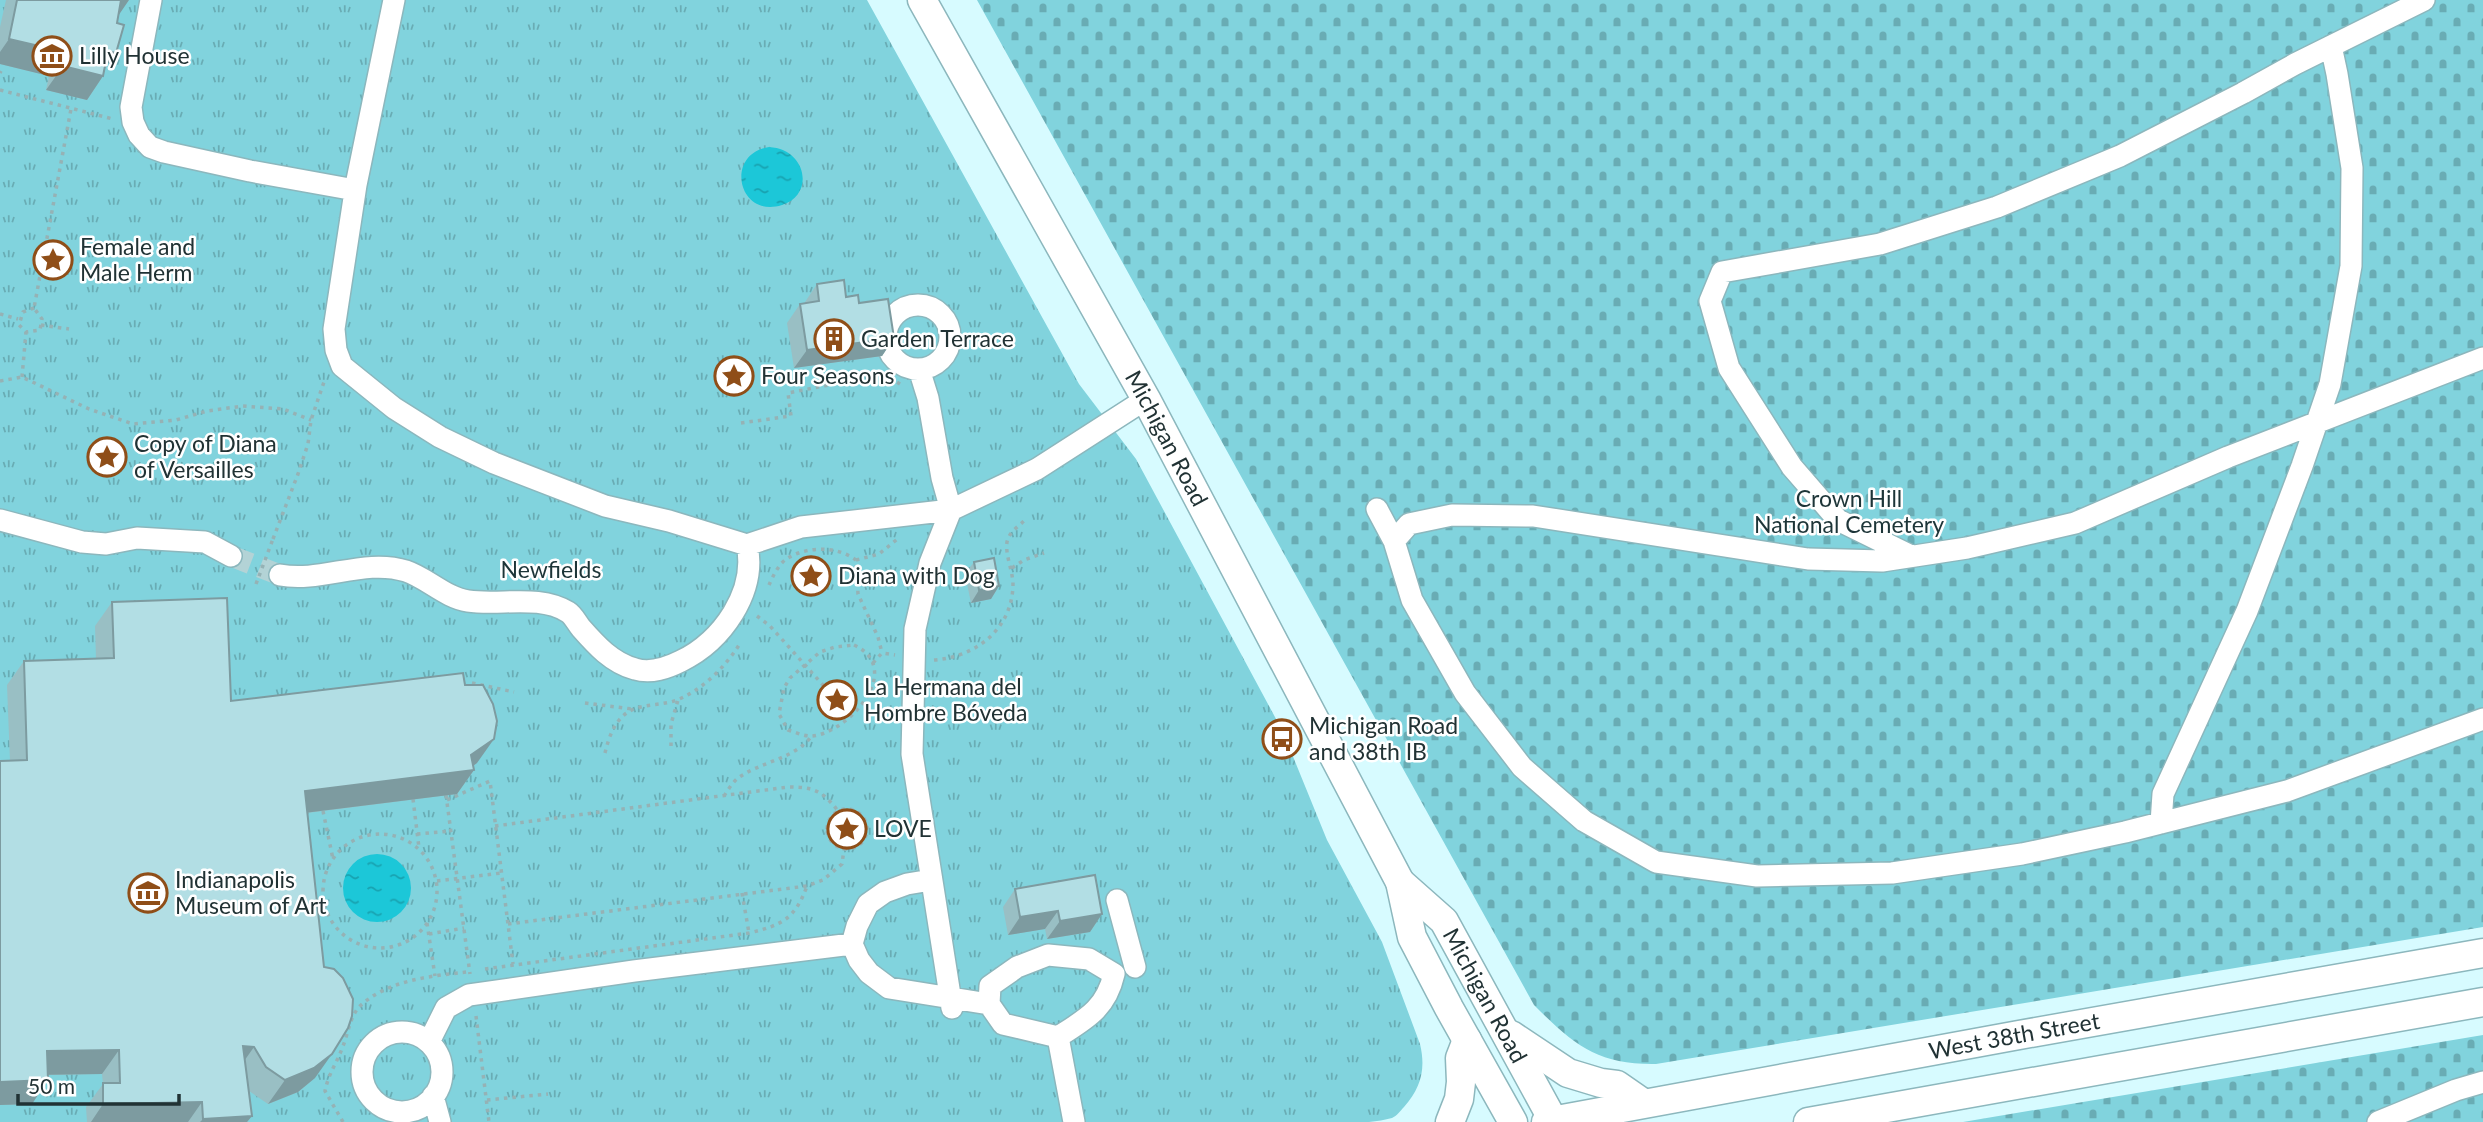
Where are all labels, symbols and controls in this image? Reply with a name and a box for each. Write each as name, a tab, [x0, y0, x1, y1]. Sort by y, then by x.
museum icon: Lilly House	[31, 35, 73, 77]
place label: Lilly House	[79, 41, 190, 69]
place label: Female and Male Herm	[80, 232, 195, 286]
place icon: Female and Male Herm	[32, 239, 74, 281]
building icon: Garden Terrace	[813, 318, 855, 360]
place label: Garden Terrace	[861, 324, 1014, 352]
place icon: Four Seasons	[713, 355, 755, 397]
place label: Four Seasons	[761, 361, 894, 389]
street label: Michigan Road	[1120, 365, 1215, 510]
place label: Copy of Diana of Versailles	[134, 429, 277, 483]
place icon: Copy of Diana of Versailles	[86, 436, 128, 478]
park label: Crown Hill National Cemetery	[1754, 484, 1944, 538]
park label: Newfields	[501, 555, 601, 583]
place icon: Diana with Dog	[790, 555, 832, 597]
place label: Diana with Dog	[838, 561, 995, 589]
place label: La Hermana del Hombre Bóveda	[864, 672, 1027, 726]
place icon: La Hermana del Hombre Bóveda	[816, 679, 858, 721]
place label: Michigan Road and 38th IB	[1309, 711, 1458, 765]
bus stop icon: Michigan Road and 38th IB	[1261, 718, 1303, 760]
place icon: LOVE	[826, 808, 868, 850]
place label: LOVE	[874, 814, 932, 842]
place label: Indianapolis Museum of Art	[175, 865, 327, 919]
museum icon: Indianapolis Museum of Art	[127, 872, 169, 914]
street label: Michigan Road	[1438, 923, 1534, 1067]
street label: West 38th Street	[1926, 1006, 2102, 1064]
scale bar	[18, 1062, 178, 1106]
text: 50 m	[28, 1073, 75, 1098]

